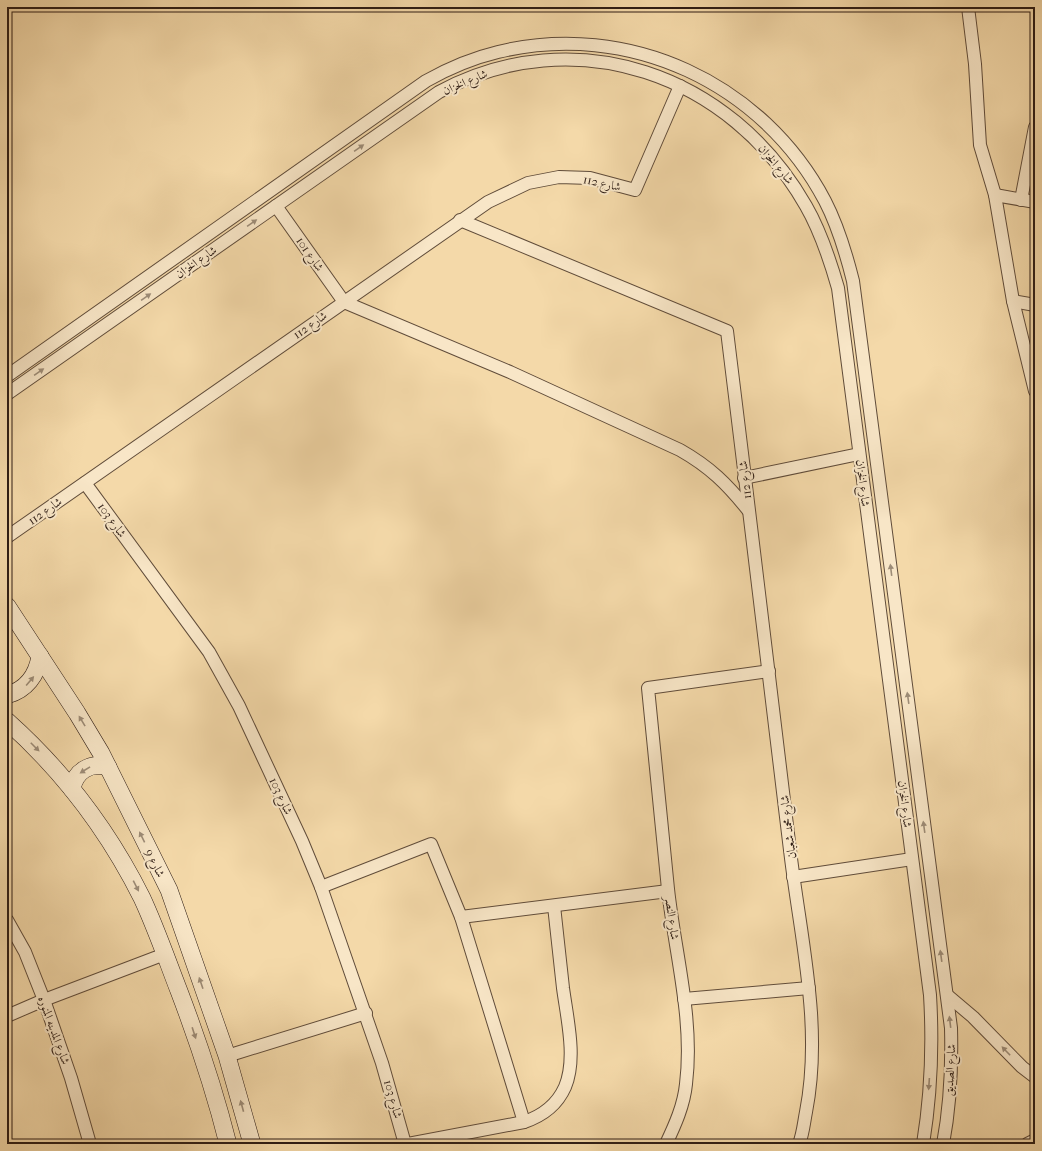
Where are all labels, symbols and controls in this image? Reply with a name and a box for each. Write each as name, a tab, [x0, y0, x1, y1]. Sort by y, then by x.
street label: شارع الخزان	[441, 66, 491, 101]
street label: شارع الخزان	[752, 141, 797, 189]
one-way arrow	[353, 144, 364, 152]
street label: شارع 112	[581, 172, 622, 198]
one-way arrow	[247, 219, 257, 227]
street label: شارع 101	[290, 234, 327, 276]
street label: شارع الخزان	[173, 243, 222, 285]
one-way arrow	[140, 293, 151, 301]
street label: شارع 112	[290, 308, 332, 345]
one-way arrow	[34, 368, 44, 376]
street label: شارع الخزان	[849, 459, 873, 508]
street label: شارع 112	[736, 460, 758, 500]
street label: شارع 112	[25, 494, 67, 531]
street label: شارع 103	[92, 500, 129, 542]
one-way arrow	[887, 564, 894, 576]
one-way arrow	[25, 675, 34, 686]
one-way arrow	[904, 692, 911, 705]
one-way arrow	[78, 716, 86, 726]
one-way arrow	[30, 742, 40, 752]
one-way arrow	[79, 766, 91, 773]
street label: شارع 103	[263, 775, 296, 819]
street label: شارع الخزان	[891, 780, 915, 829]
street label: شارع محمد شعبان	[777, 794, 803, 860]
one-way arrow	[921, 821, 928, 833]
one-way arrow	[139, 831, 145, 842]
street label: شارع 9	[139, 847, 168, 881]
one-way arrow	[132, 880, 139, 892]
street label: شارع النصر	[658, 893, 682, 941]
one-way arrow	[938, 950, 945, 962]
one-way arrow	[198, 976, 204, 988]
street label: شارع المدينه المنوره	[31, 994, 73, 1068]
one-way arrow	[947, 1016, 954, 1028]
one-way arrow	[191, 1027, 197, 1039]
street label: شارع الصديق	[942, 1043, 962, 1097]
one-way arrow	[1002, 1046, 1011, 1056]
street label: شارع 103	[377, 1078, 405, 1121]
one-way arrow	[926, 1078, 933, 1090]
one-way arrow	[238, 1100, 244, 1113]

